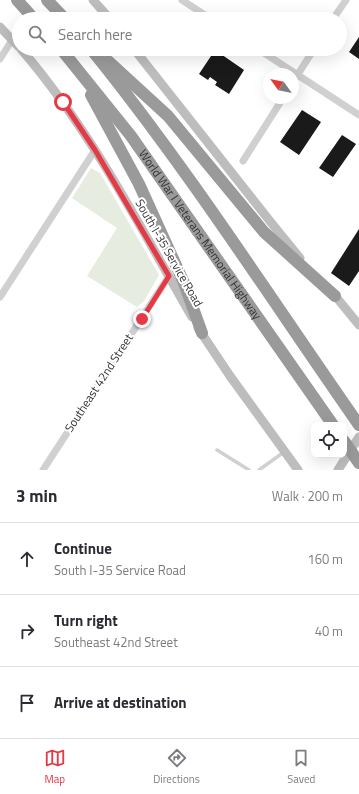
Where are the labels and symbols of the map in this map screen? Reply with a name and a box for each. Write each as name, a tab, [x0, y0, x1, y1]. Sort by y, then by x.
north arrow	[263, 68, 299, 104]
route start	[54, 93, 72, 111]
street label: World War I Veterans Memorial Highway	[134, 145, 267, 324]
street label: South I-35 Service Road	[131, 195, 208, 310]
route end	[133, 310, 151, 328]
street label: Southeast 42nd Street	[60, 329, 138, 436]

